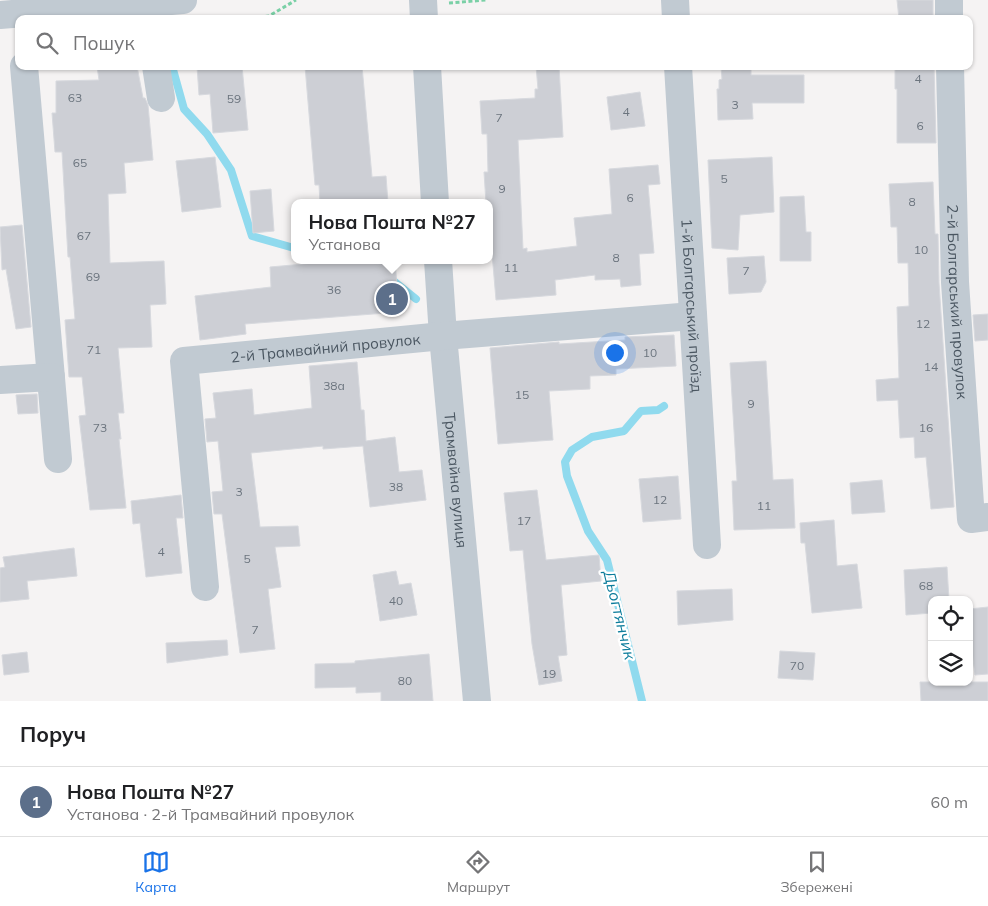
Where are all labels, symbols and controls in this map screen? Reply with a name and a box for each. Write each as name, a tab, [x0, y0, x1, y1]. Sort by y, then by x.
search box	[15, 15, 973, 70]
icon: search	[33, 29, 61, 57]
text: Пошук	[73, 31, 135, 55]
house number: 4	[914, 71, 922, 86]
house number: 63	[68, 90, 82, 105]
house number: 59	[227, 91, 241, 106]
house number: 3	[731, 97, 739, 112]
house number: 4	[622, 104, 630, 119]
house number: 7	[495, 110, 503, 125]
house number: 6	[916, 118, 924, 133]
house number: 65	[73, 155, 87, 170]
house number: 5	[720, 171, 728, 186]
house number: 9	[498, 181, 506, 196]
house number: 6	[626, 190, 634, 205]
house number: 8	[908, 194, 916, 209]
popup	[291, 199, 493, 264]
street label: 2-й Болгарський провулок	[944, 204, 972, 401]
text: Нова Пошта №27	[308, 210, 476, 234]
street label: 1-й Болгарський проїзд	[678, 218, 707, 393]
house number: 67	[77, 228, 91, 243]
text: Установа	[308, 234, 381, 254]
house number: 10	[914, 242, 928, 257]
house number: 8	[612, 250, 620, 265]
house number: 11	[504, 260, 518, 275]
house number: 7	[742, 263, 750, 278]
house number: 69	[86, 269, 100, 284]
pin: 1	[376, 280, 408, 318]
house number: 36	[327, 282, 341, 297]
house number: 12	[916, 316, 930, 331]
street label: 2-й Трамвайний провулок	[230, 329, 422, 366]
your location	[602, 340, 628, 366]
house number: 71	[87, 342, 101, 357]
house number: 10	[643, 345, 657, 360]
house number: 14	[924, 359, 938, 374]
house number: 38а	[323, 378, 345, 393]
house number: 15	[515, 387, 529, 402]
house number: 9	[747, 396, 755, 411]
street label: Трамвайна вулиця	[441, 412, 472, 549]
house number: 73	[93, 420, 107, 435]
house number: 16	[919, 420, 933, 435]
house number: 38	[389, 479, 403, 494]
house number: 3	[235, 484, 243, 499]
house number: 12	[653, 492, 667, 507]
house number: 11	[757, 498, 771, 513]
house number: 17	[517, 513, 531, 528]
house number: 4	[157, 544, 165, 559]
house number: 5	[243, 551, 251, 566]
water label: Дьогтянчик	[599, 567, 641, 662]
house number: 68	[919, 578, 933, 593]
house number: 40	[389, 593, 403, 608]
map controls	[928, 596, 973, 686]
button: locate	[928, 596, 973, 641]
house number: 7	[251, 622, 259, 637]
button: layers	[928, 641, 973, 686]
house number: 70	[790, 658, 804, 673]
house number: 19	[542, 666, 556, 681]
house number: 80	[398, 673, 412, 688]
text: Поруч	[20, 721, 86, 747]
text: Нова Пошта №27	[67, 780, 234, 804]
text: 1	[31, 792, 41, 812]
text: 60 m	[931, 792, 968, 812]
text: Установа · 2-й Трамвайний провулок	[67, 804, 354, 824]
tab: Карта	[135, 848, 176, 896]
tab: Маршрут	[447, 848, 510, 896]
tab: Збережені	[780, 848, 853, 896]

